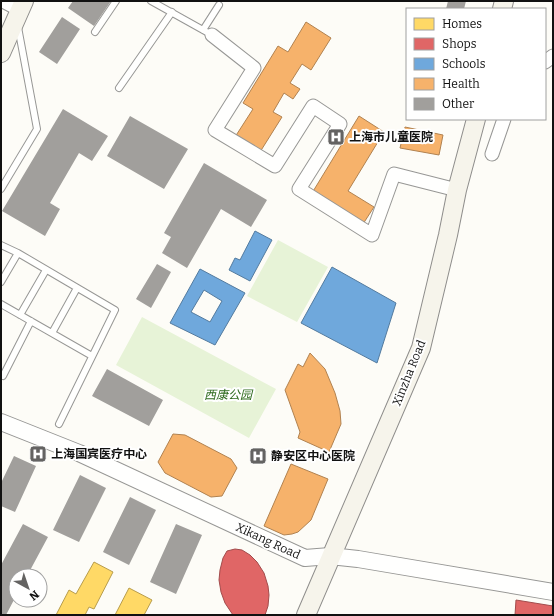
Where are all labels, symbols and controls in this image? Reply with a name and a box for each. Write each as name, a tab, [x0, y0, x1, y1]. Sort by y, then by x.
legend	[406, 8, 546, 120]
text: Homes	[442, 17, 482, 31]
text: Shops	[442, 37, 477, 51]
text: Schools	[442, 57, 486, 71]
text: Health	[442, 77, 480, 91]
text: Other	[442, 97, 475, 111]
hospital icon: 上海市儿童医院	[326, 127, 346, 147]
place label: 上海市儿童医院	[349, 130, 433, 144]
street label: Xinzha Road	[389, 338, 429, 408]
park label: 西康公园	[204, 388, 254, 402]
hospital icon: 上海国宾医疗中心	[28, 444, 48, 464]
hospital icon: 静安区中心医院	[248, 446, 268, 466]
place label: 上海国宾医疗中心	[51, 447, 147, 461]
place label: 静安区中心医院	[271, 449, 355, 463]
street label: Xikang Road	[233, 520, 303, 562]
north arrow	[8, 568, 48, 608]
text: N	[26, 588, 42, 603]

